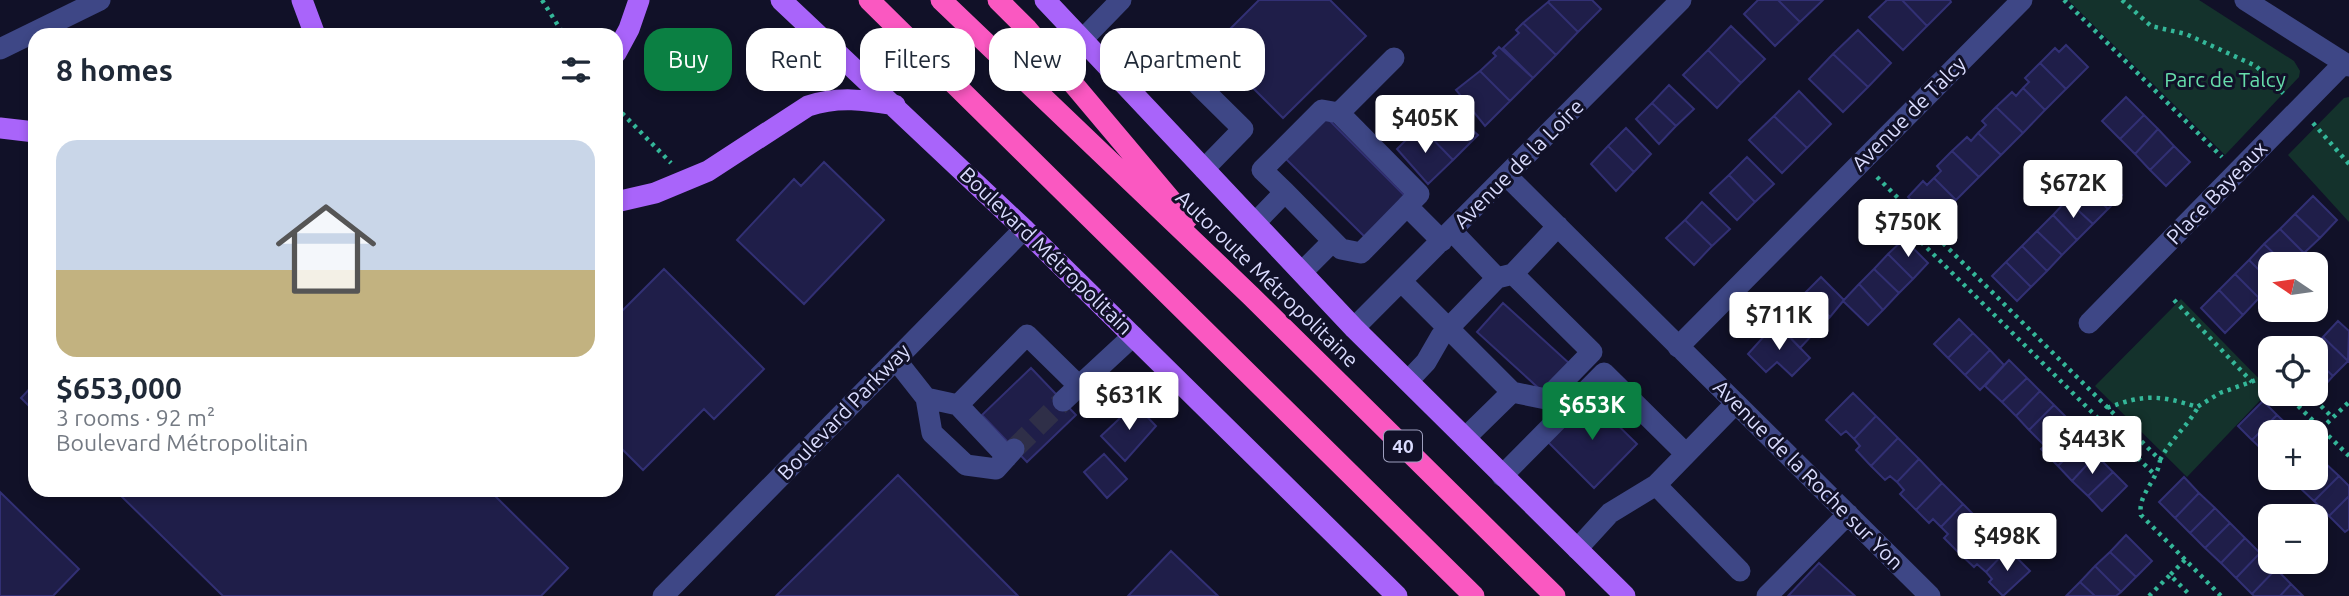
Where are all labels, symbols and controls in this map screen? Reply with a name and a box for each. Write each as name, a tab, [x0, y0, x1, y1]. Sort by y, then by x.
chip: Buy	[644, 28, 732, 91]
chip: Rent	[746, 28, 846, 91]
chip: Filters	[860, 28, 975, 91]
chip: New	[989, 28, 1086, 91]
chip: Apartment	[1100, 28, 1265, 91]
icon: filters	[557, 51, 595, 89]
street label: Avenue de Talcy	[1846, 51, 1970, 175]
text: 8 homes	[56, 53, 173, 87]
park label: Parc de Talcy	[2164, 67, 2286, 91]
street label: Avenue de la Loire	[1449, 94, 1588, 233]
pin: $405K	[1376, 96, 1474, 155]
text: $405K	[1391, 105, 1459, 130]
street label: Place Bayeaux	[2161, 135, 2272, 249]
pin: $672K	[2024, 160, 2122, 220]
street label: Boulevard Métropolitain	[956, 162, 1138, 339]
text: $672K	[2039, 170, 2107, 195]
street label: Autoroute Métropolitaine	[1172, 185, 1364, 372]
icon: home	[263, 186, 389, 312]
pin: $750K	[1859, 200, 1957, 259]
text: $750K	[1874, 209, 1942, 234]
north arrow	[2258, 252, 2328, 322]
map controls	[2258, 252, 2328, 574]
pin: $711K	[1730, 292, 1828, 352]
text: $711K	[1745, 302, 1813, 327]
button: locate	[2258, 336, 2328, 406]
street label: Boulevard Parkway	[772, 338, 914, 484]
text: $653,000	[56, 371, 182, 405]
pin: $631K	[1080, 372, 1178, 432]
street label: Avenue de la Roche sur Yon	[1709, 374, 1909, 574]
text: $631K	[1095, 382, 1163, 407]
pin: $653K	[1543, 382, 1641, 442]
text: $653K	[1558, 392, 1626, 417]
text: 3 rooms · 92 m²	[56, 405, 215, 430]
pin: $443K	[2043, 416, 2141, 476]
button: +	[2258, 420, 2328, 490]
text: $443K	[2058, 426, 2126, 451]
text: Boulevard Métropolitain	[56, 430, 308, 455]
road number: 40	[1384, 430, 1422, 462]
button: −	[2258, 504, 2328, 574]
pin: $498K	[1958, 514, 2056, 573]
text: $498K	[1973, 523, 2041, 548]

